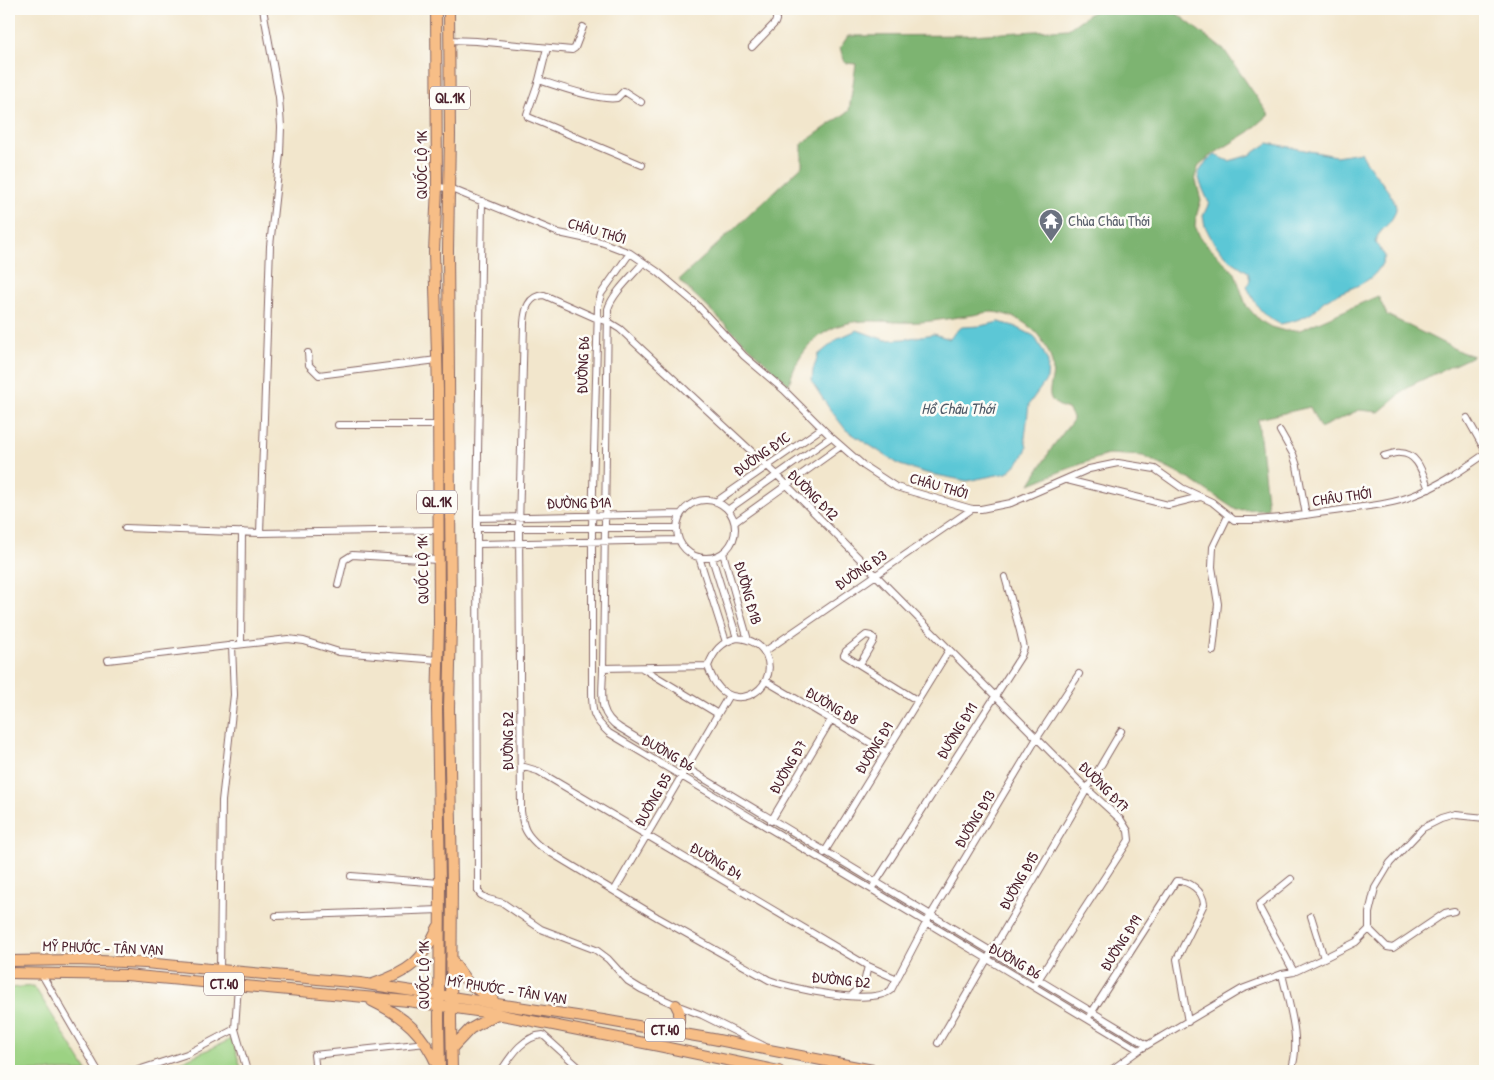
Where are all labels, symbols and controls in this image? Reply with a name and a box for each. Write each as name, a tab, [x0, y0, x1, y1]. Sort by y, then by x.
road number: QL.1K	[430, 86, 470, 110]
street label: QUỐC LỘ 1K	[411, 130, 432, 199]
temple icon: Chùa Châu Thới	[1038, 208, 1064, 242]
place label: Chùa Châu Thới	[1068, 210, 1150, 231]
street label: CHÂU THỚI	[565, 212, 629, 249]
street label: ĐƯỜNG Đ6	[571, 336, 594, 394]
water label: Hồ Châu Thới	[921, 397, 996, 419]
street label: ĐƯỜNG Đ1C	[729, 426, 795, 481]
street label: ĐƯỜNG Đ12	[783, 465, 843, 525]
street label: CHÂU THỚI	[907, 467, 971, 504]
street label: CHÂU THỚI	[1311, 482, 1373, 511]
road number: QL.1K	[417, 491, 457, 514]
street label: ĐƯỜNG Đ1A	[547, 491, 612, 514]
street label: QUỐC LỘ 1K	[411, 535, 434, 605]
street label: ĐƯỜNG Đ3	[831, 544, 891, 595]
street label: ĐƯỜNG Đ1B	[729, 559, 768, 627]
street label: ĐƯỜNG Đ8	[802, 682, 863, 730]
street label: ĐƯỜNG Đ11	[931, 699, 982, 763]
street label: ĐƯỜNG Đ2	[497, 712, 518, 770]
street label: ĐƯỜNG Đ9	[850, 717, 898, 778]
street label: ĐƯỜNG Đ6	[638, 729, 698, 776]
street label: ĐƯỜNG Đ7	[764, 736, 811, 798]
street label: ĐƯỜNG Đ17	[1074, 756, 1135, 817]
street label: ĐƯỜNG Đ5	[629, 769, 677, 830]
street label: ĐƯỜNG Đ13	[949, 786, 1000, 852]
street label: ĐƯỜNG Đ4	[686, 837, 747, 885]
street label: ĐƯỜNG Đ15	[994, 847, 1044, 914]
street label: ĐƯỜNG Đ19	[1095, 910, 1147, 975]
street label: MỸ PHƯỚC - TÂN VẠN	[42, 935, 164, 960]
street label: ĐƯỜNG Đ6	[985, 937, 1045, 984]
street label: QUỐC LỘ 1K	[413, 940, 434, 1009]
street label: ĐƯỜNG Đ2	[811, 966, 871, 993]
street label: MỸ PHƯỚC - TÂN VẠN	[446, 970, 568, 1009]
road number: CT.40	[204, 972, 244, 996]
road number: CT.40	[645, 1018, 685, 1042]

